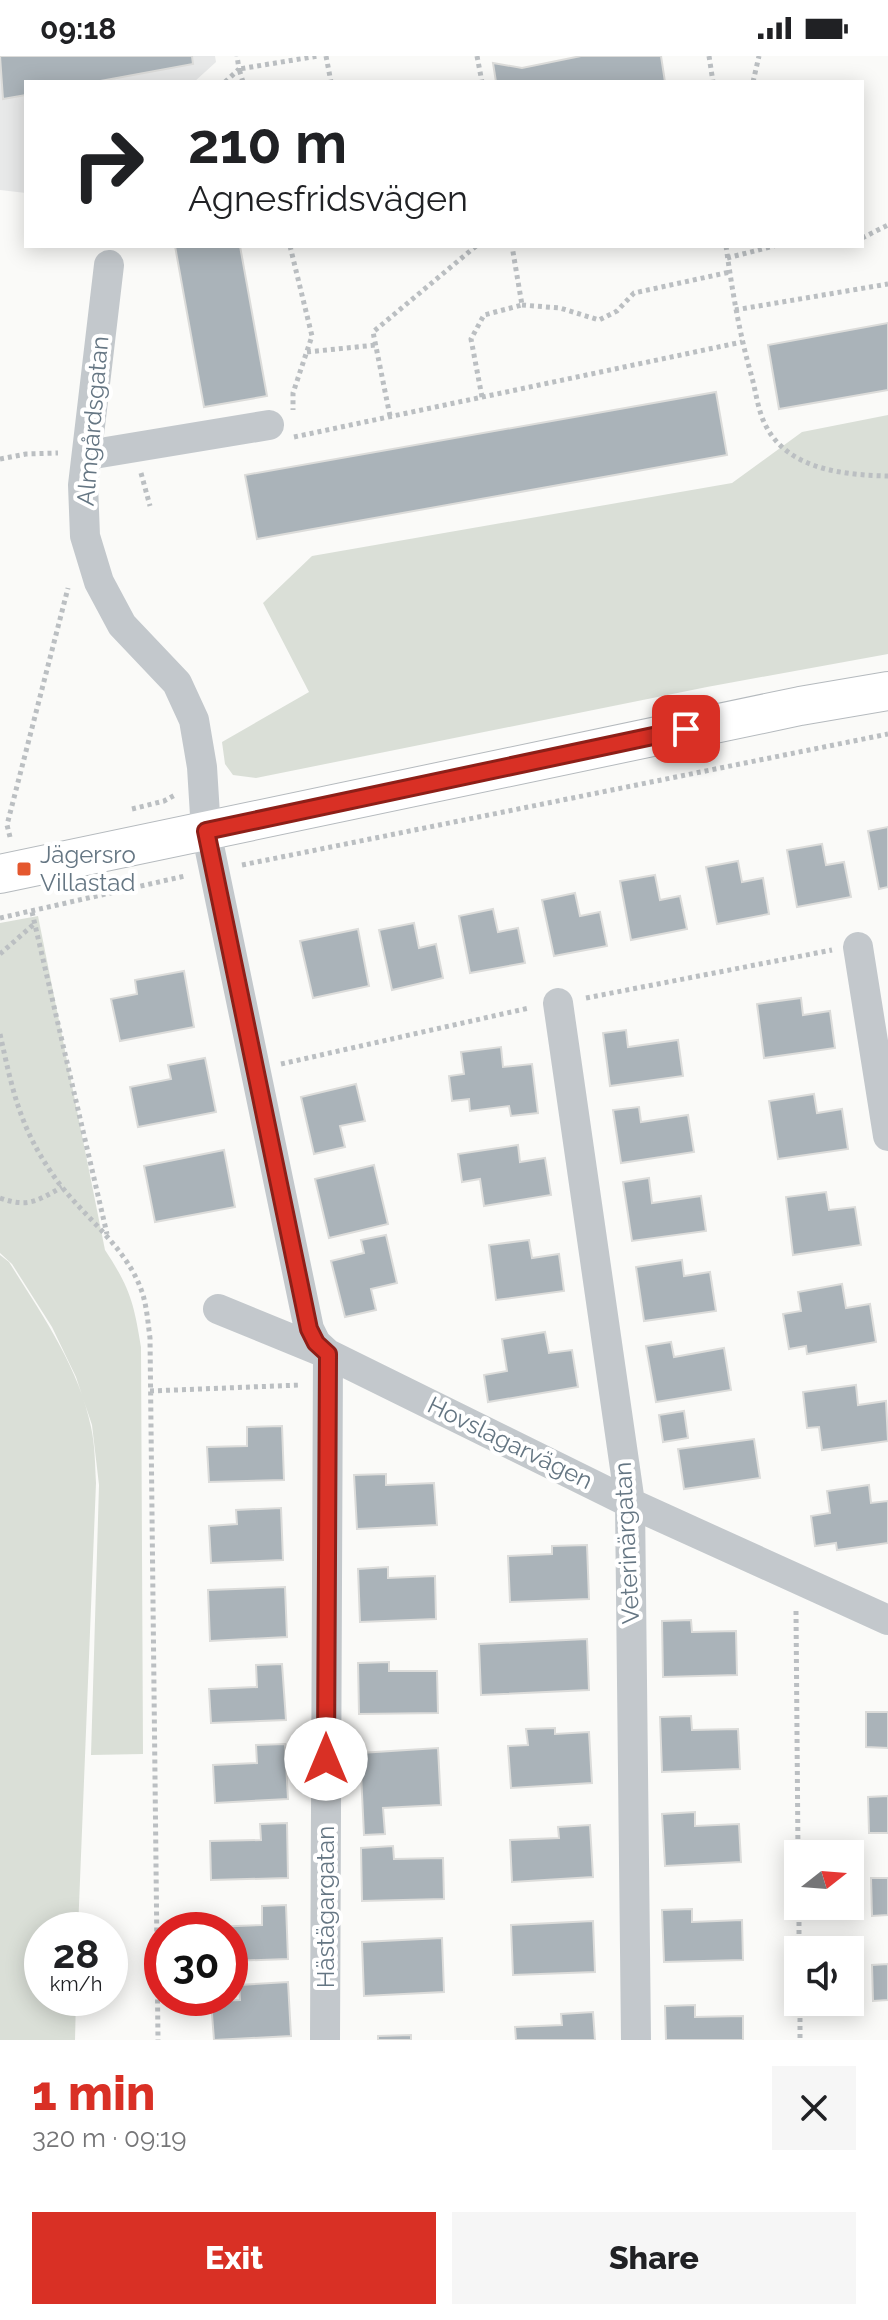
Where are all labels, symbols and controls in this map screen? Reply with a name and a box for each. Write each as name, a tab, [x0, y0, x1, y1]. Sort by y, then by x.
text: 09:18	[40, 11, 116, 46]
text: 210 m	[188, 110, 347, 176]
icon: right	[56, 112, 160, 216]
text: Agnesfridsvägen	[188, 177, 468, 219]
street label: Almgårdsgatan	[71, 335, 114, 507]
pin	[652, 695, 720, 763]
icon: arrive	[664, 707, 708, 751]
place label: Jägersro Villastad	[40, 840, 136, 897]
marker: Jägersro Villastad	[15, 860, 33, 878]
street label: Hovslagarvägen	[423, 1390, 597, 1495]
street label: Veterinärgatan	[608, 1461, 645, 1625]
position arrow	[284, 1717, 368, 1801]
street label: Hästägargatan	[311, 1826, 340, 1988]
north arrow	[784, 1840, 864, 1920]
map controls	[784, 1840, 864, 2016]
speed limit sign: 30	[144, 1912, 248, 2016]
text: 28	[53, 1930, 99, 1977]
button: sound	[784, 1936, 864, 2016]
text: km/h	[50, 1972, 102, 1996]
text: 1 min	[32, 2065, 155, 2121]
button: close	[772, 2066, 856, 2150]
text: 320 m · 09:19	[32, 2123, 186, 2153]
button: Exit	[32, 2212, 436, 2304]
button: Share	[452, 2212, 856, 2304]

